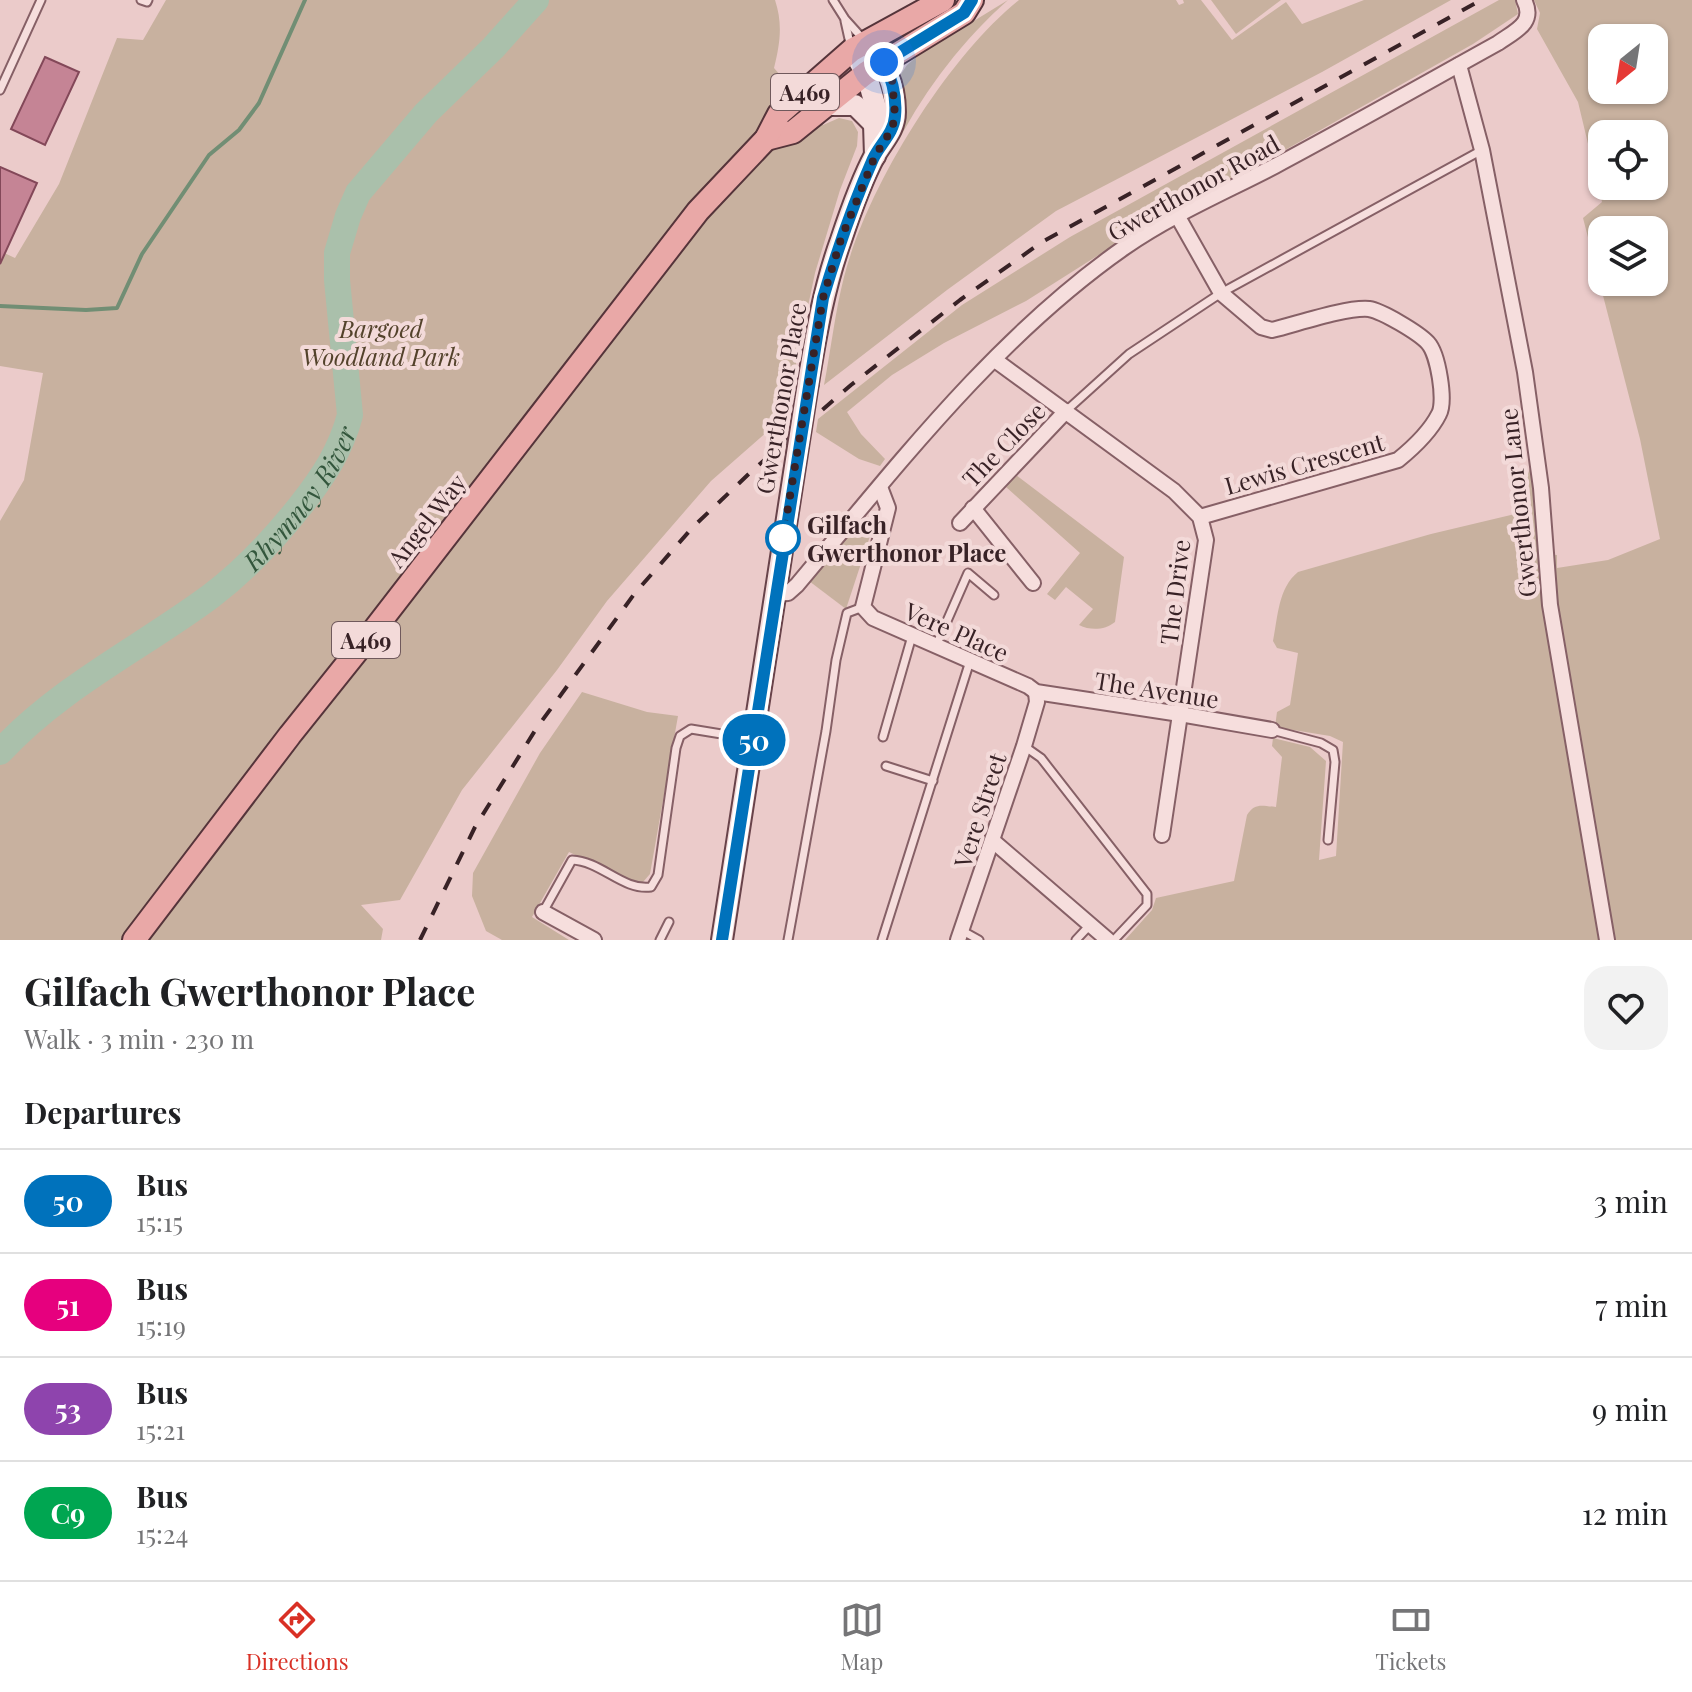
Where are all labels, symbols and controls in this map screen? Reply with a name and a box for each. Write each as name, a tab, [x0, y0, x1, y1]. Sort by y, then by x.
north arrow	[1588, 24, 1668, 104]
map controls	[1588, 24, 1668, 296]
your location	[864, 42, 904, 82]
road number: A469	[771, 74, 839, 110]
button: locate	[1588, 120, 1668, 200]
street label: Gwerthonor Road	[1101, 126, 1285, 248]
button: layers	[1588, 216, 1668, 296]
street label: Gwerthonor Place	[747, 300, 813, 496]
park label: Bargoed Woodland Park	[302, 312, 460, 372]
street label: The Close	[955, 395, 1051, 493]
street label: Gwerthonor Lane	[1491, 407, 1543, 599]
water label: Rhymney River	[234, 420, 363, 578]
street label: Lewis Crescent	[1220, 425, 1388, 501]
street label: Angel Way	[379, 467, 473, 574]
place label: Gilfach Gwerthonor Place	[807, 508, 1006, 568]
marker: Gilfach Gwerthonor Place	[766, 521, 800, 555]
street label: The Drive	[1152, 538, 1196, 646]
street label: Vere Place	[899, 593, 1014, 668]
road number: A469	[332, 622, 400, 658]
street label: The Avenue	[1093, 663, 1221, 715]
line badge: 50	[718, 714, 790, 766]
text: 50	[739, 721, 769, 758]
street label: Vere Street	[945, 748, 1013, 872]
text: Gilfach Gwerthonor Place	[24, 965, 475, 1016]
button: heart	[1584, 966, 1668, 1050]
text: Walk · 3 min · 230 m	[24, 1021, 254, 1056]
text: Departures	[24, 1092, 181, 1132]
text: Bus	[136, 1164, 188, 1204]
text: 3 min	[1594, 1181, 1668, 1221]
text: 50	[53, 1182, 83, 1219]
text: 15:15	[136, 1204, 183, 1239]
text: Bus	[136, 1268, 188, 1308]
text: 7 min	[1595, 1285, 1668, 1325]
text: 51	[56, 1286, 80, 1323]
text: 15:19	[136, 1308, 186, 1343]
text: Bus	[136, 1372, 188, 1412]
text: 9 min	[1592, 1389, 1668, 1429]
text: 53	[55, 1390, 81, 1427]
text: 15:21	[136, 1412, 185, 1447]
text: Bus	[136, 1476, 188, 1516]
text: 12 min	[1582, 1493, 1668, 1533]
text: C9	[50, 1494, 86, 1531]
text: 15:24	[136, 1516, 188, 1551]
tab: Directions	[246, 1598, 348, 1676]
tab: Map	[840, 1598, 884, 1676]
tab: Tickets	[1375, 1598, 1446, 1676]

